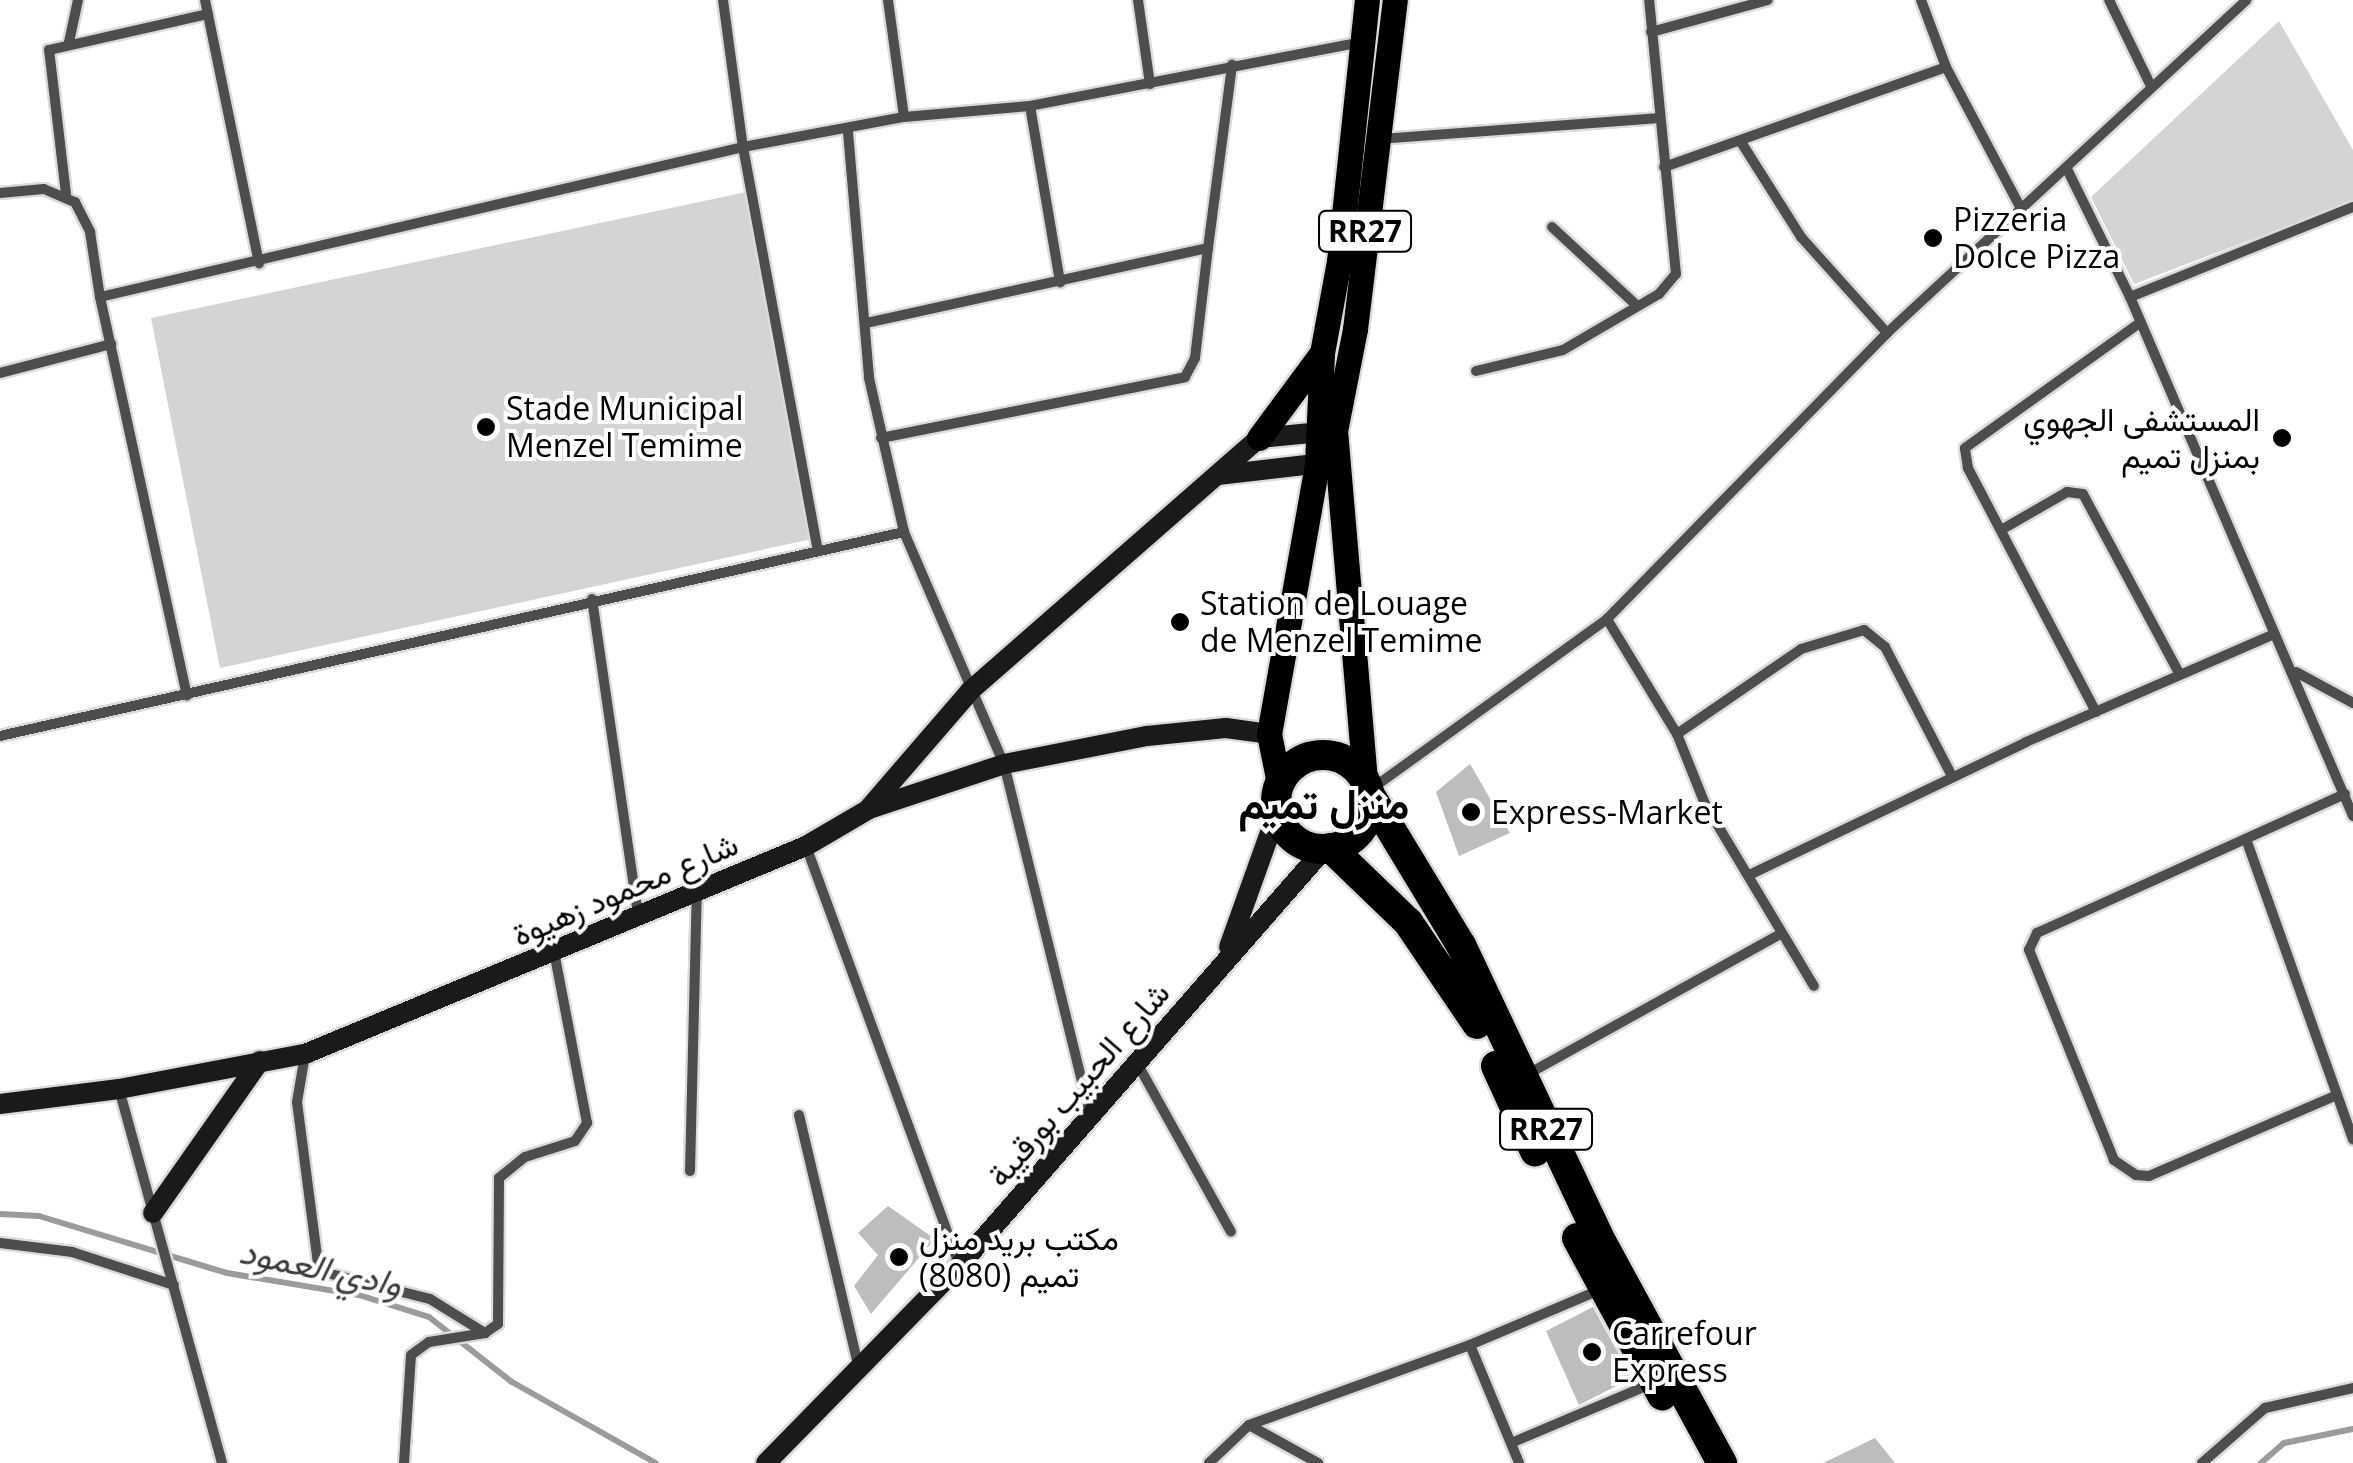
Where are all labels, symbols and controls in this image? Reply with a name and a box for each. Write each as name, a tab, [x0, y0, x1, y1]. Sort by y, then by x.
place label: Pizzeria Dolce Pizza	[1953, 201, 2120, 276]
road number: RR27	[1318, 206, 1412, 256]
marker: Pizzeria Dolce Pizza	[1922, 227, 1944, 249]
place label: Stade Municipal Menzel Temime	[506, 390, 744, 465]
place label: المستشفى الجهوي بمنزل تميم	[2023, 401, 2260, 476]
marker: Stade Municipal Menzel Temime	[475, 416, 497, 438]
marker: المستشفى الجهوي بمنزل تميم	[2269, 425, 2295, 451]
place label: Station de Louage de Menzel Temime	[1200, 585, 1482, 660]
marker: Station de Louage de Menzel Temime	[1169, 611, 1191, 633]
district label: منزل تميم	[1239, 778, 1409, 828]
place label: Express-Market	[1491, 793, 1723, 831]
marker: Express-Market	[1460, 801, 1482, 823]
street label: شارع محمود زهيوة	[507, 824, 743, 954]
street label: شارع الحبيب بورقيبة	[979, 974, 1177, 1194]
road number: RR27	[1498, 1104, 1594, 1154]
place label: مكتب بريد منزل تميم (8080)	[919, 1220, 1119, 1295]
water label: وادي العمود	[236, 1229, 406, 1305]
marker: مكتب بريد منزل تميم (8080)	[888, 1246, 910, 1268]
place label: Carrefour Express	[1612, 1315, 1757, 1390]
marker: Carrefour Express	[1581, 1341, 1603, 1363]

